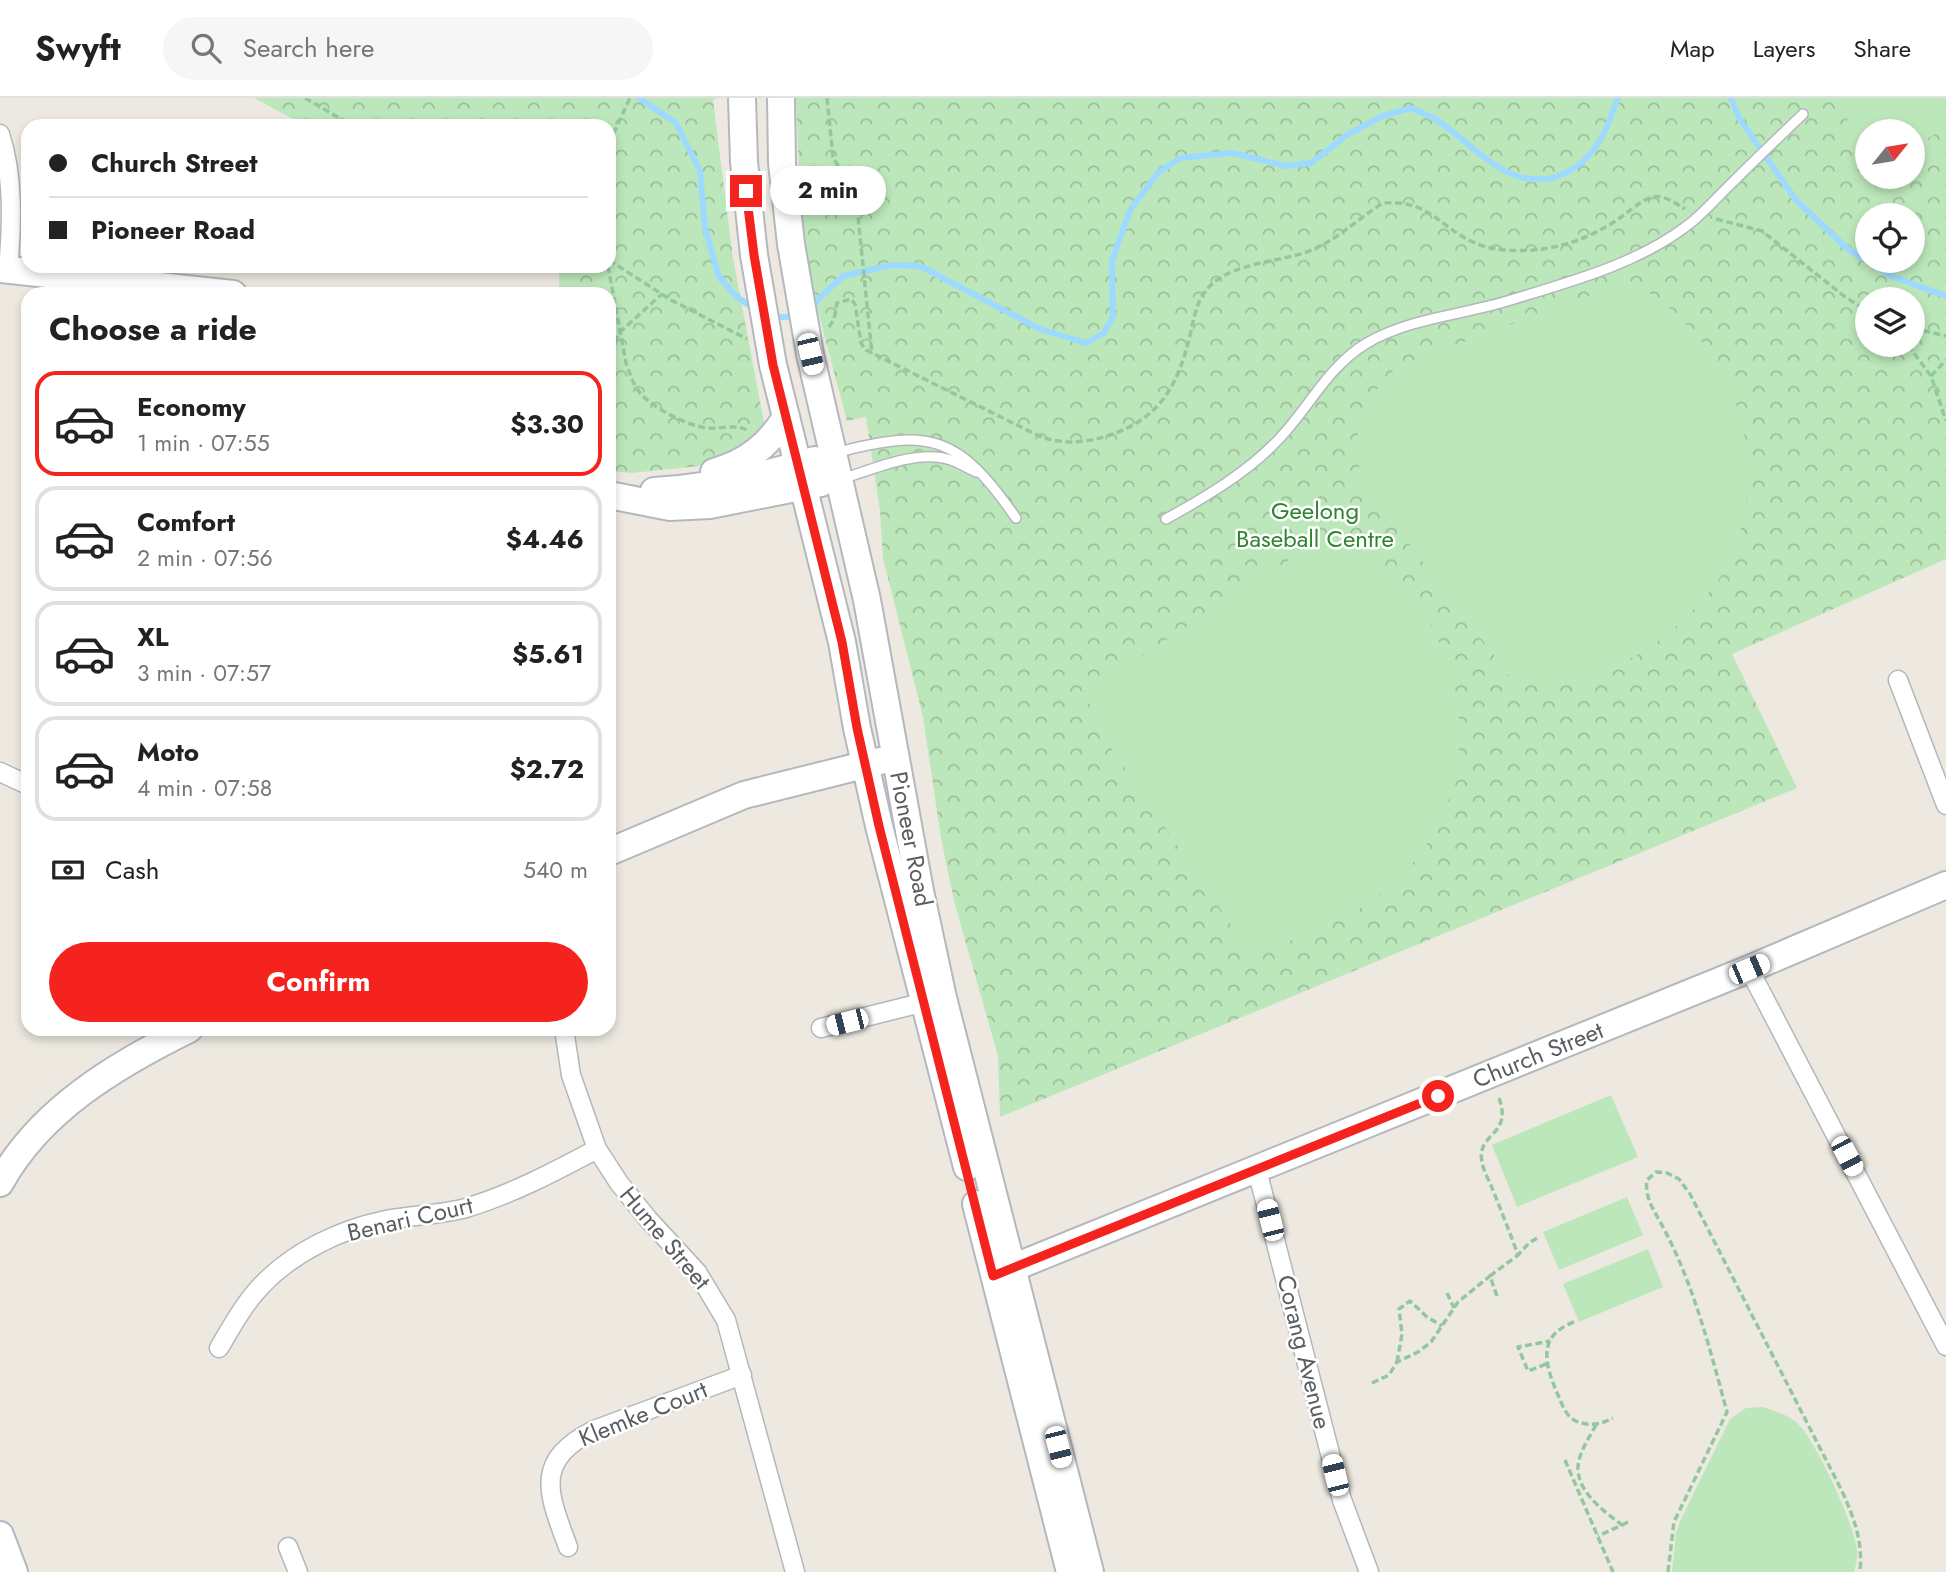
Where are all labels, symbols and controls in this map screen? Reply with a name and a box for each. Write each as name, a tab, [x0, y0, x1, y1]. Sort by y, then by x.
search box	[163, 17, 653, 80]
text: Swyft	[35, 25, 121, 72]
icon: search	[187, 29, 225, 67]
text: Search here	[243, 29, 374, 67]
text: Map	[1670, 31, 1715, 66]
text: Layers	[1753, 31, 1815, 66]
text: Share	[1853, 31, 1911, 66]
north arrow	[1855, 119, 1925, 189]
map controls	[1855, 119, 1925, 357]
text: Church Street	[91, 144, 258, 182]
callout: 2 min	[770, 166, 886, 216]
text: 2 min	[798, 173, 858, 207]
route end	[730, 175, 762, 207]
button: locate	[1855, 203, 1925, 273]
text: Pioneer Road	[91, 211, 255, 249]
button: layers	[1855, 287, 1925, 357]
text: Choose a ride	[49, 306, 257, 352]
car	[796, 331, 825, 377]
text: Economy	[137, 388, 246, 426]
icon: car	[53, 392, 116, 455]
text: $3.30	[510, 405, 584, 443]
text: 1 min · 07:55	[137, 426, 270, 460]
park label: Geelong Baseball Centre	[1236, 493, 1394, 556]
text: Comfort	[137, 503, 235, 541]
icon: car	[53, 507, 116, 570]
text: $4.46	[506, 520, 584, 558]
text: 2 min · 07:56	[137, 541, 273, 575]
text: XL	[137, 618, 169, 656]
icon: car	[53, 622, 116, 685]
text: $5.61	[512, 635, 584, 673]
text: 3 min · 07:57	[137, 656, 271, 690]
text: Moto	[137, 733, 199, 771]
icon: car	[53, 737, 116, 800]
text: $2.72	[510, 750, 584, 788]
street label: Pioneer Road	[881, 768, 942, 909]
text: 4 min · 07:58	[137, 771, 272, 805]
icon: cash	[49, 851, 87, 889]
text: Cash	[105, 851, 159, 889]
text: 540 m	[523, 853, 588, 887]
button: Confirm	[49, 942, 588, 1022]
car	[1726, 951, 1773, 987]
car	[825, 1007, 870, 1037]
street label: Church Street	[1467, 1012, 1609, 1097]
route start	[1422, 1080, 1454, 1112]
car	[1828, 1133, 1867, 1179]
street label: Hume Street	[612, 1178, 719, 1297]
street label: Benari Court	[344, 1187, 476, 1250]
car	[1255, 1197, 1286, 1243]
street label: Corang Avenue	[1268, 1271, 1341, 1433]
street label: Klemke Court	[573, 1372, 713, 1455]
car	[1043, 1424, 1074, 1470]
car	[1320, 1452, 1351, 1498]

